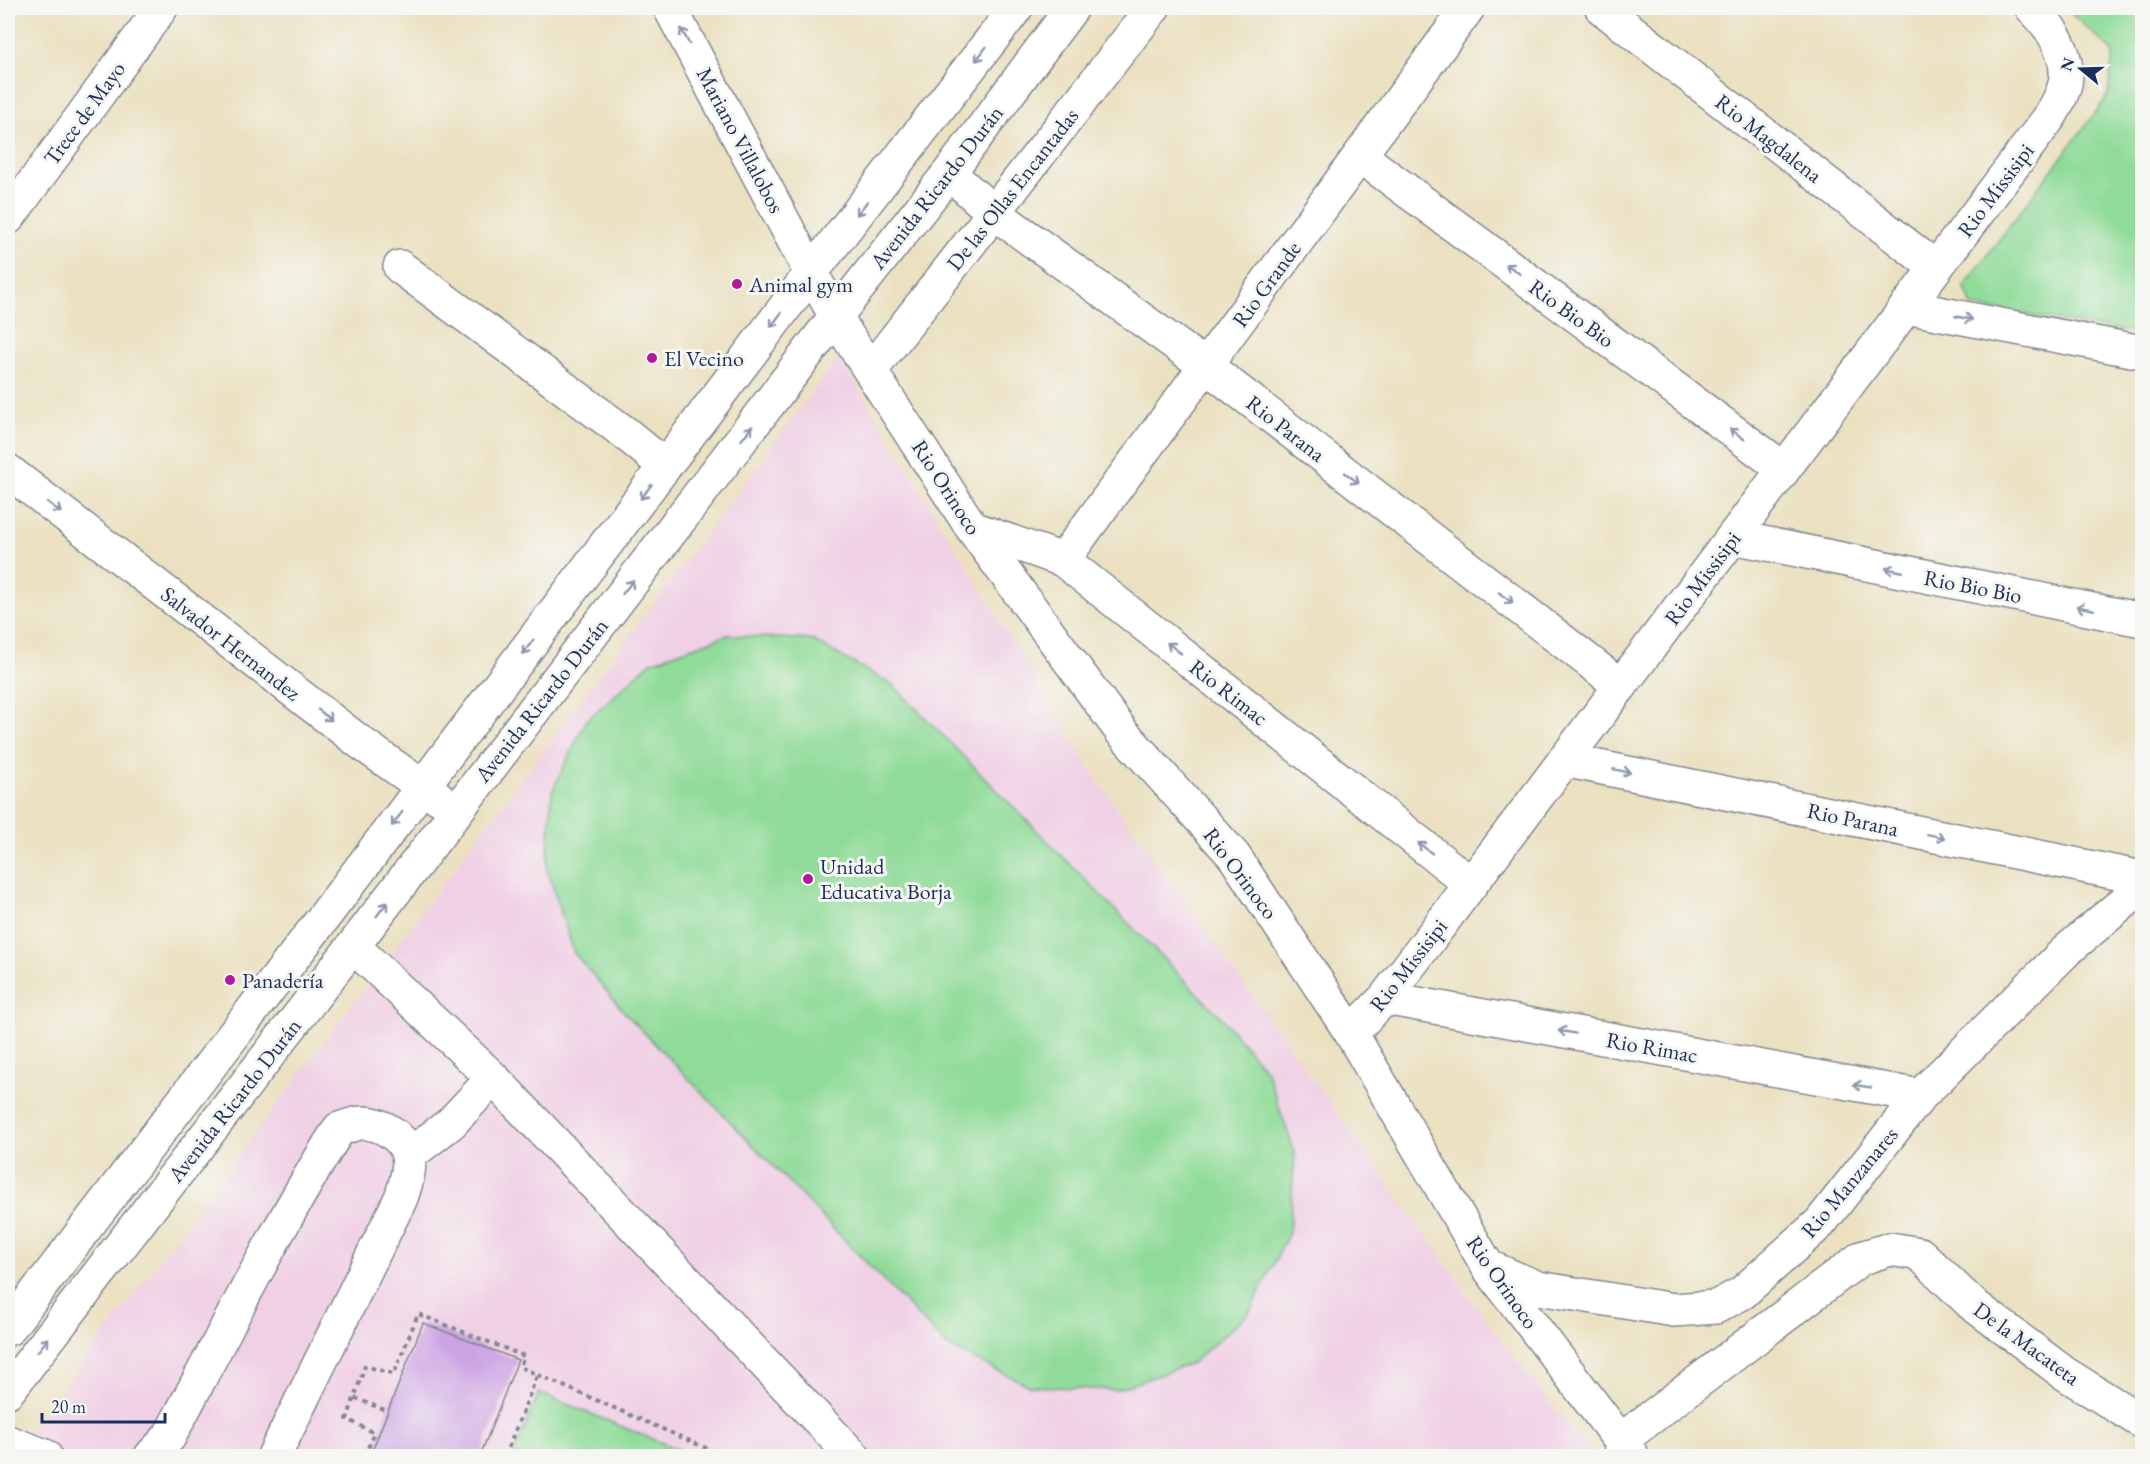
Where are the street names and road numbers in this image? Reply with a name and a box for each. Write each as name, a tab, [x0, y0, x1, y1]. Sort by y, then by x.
street label: Trece de Mayo	[37, 55, 132, 171]
street label: Mariano Villalobos	[690, 62, 791, 218]
street label: Rio Magdalena	[1709, 87, 1828, 189]
street label: Avenida Ricardo Durán	[863, 99, 1010, 276]
street label: De las Ollas Encantadas	[940, 102, 1085, 276]
street label: Rio Missisipi	[1951, 137, 2040, 243]
street label: Rio Grande	[1225, 235, 1308, 333]
street label: Rio Bio Bio	[1523, 273, 1620, 354]
street label: Rio Parana	[1240, 388, 1331, 468]
street label: Rio Orinoco	[905, 434, 988, 540]
street label: Rio Missisipi	[1658, 525, 1747, 631]
street label: Rio Bio Bio	[1921, 563, 2024, 610]
street label: Salvador Hernandez	[155, 580, 307, 708]
street label: Avenida Ricardo Durán	[468, 612, 615, 789]
street label: Rio Rimac	[1183, 653, 1274, 732]
street label: Rio Parana	[1805, 796, 1901, 843]
street label: Rio Orinoco	[1197, 822, 1285, 925]
street label: Rio Missisipi	[1363, 913, 1454, 1018]
street label: Avenida Ricardo Durán	[161, 1012, 308, 1189]
street label: Rio Rimac	[1604, 1025, 1700, 1070]
street label: Rio Manzanares	[1794, 1121, 1904, 1244]
street label: Rio Orinoco	[1460, 1230, 1545, 1335]
street label: De la Macateta	[1968, 1295, 2086, 1392]

